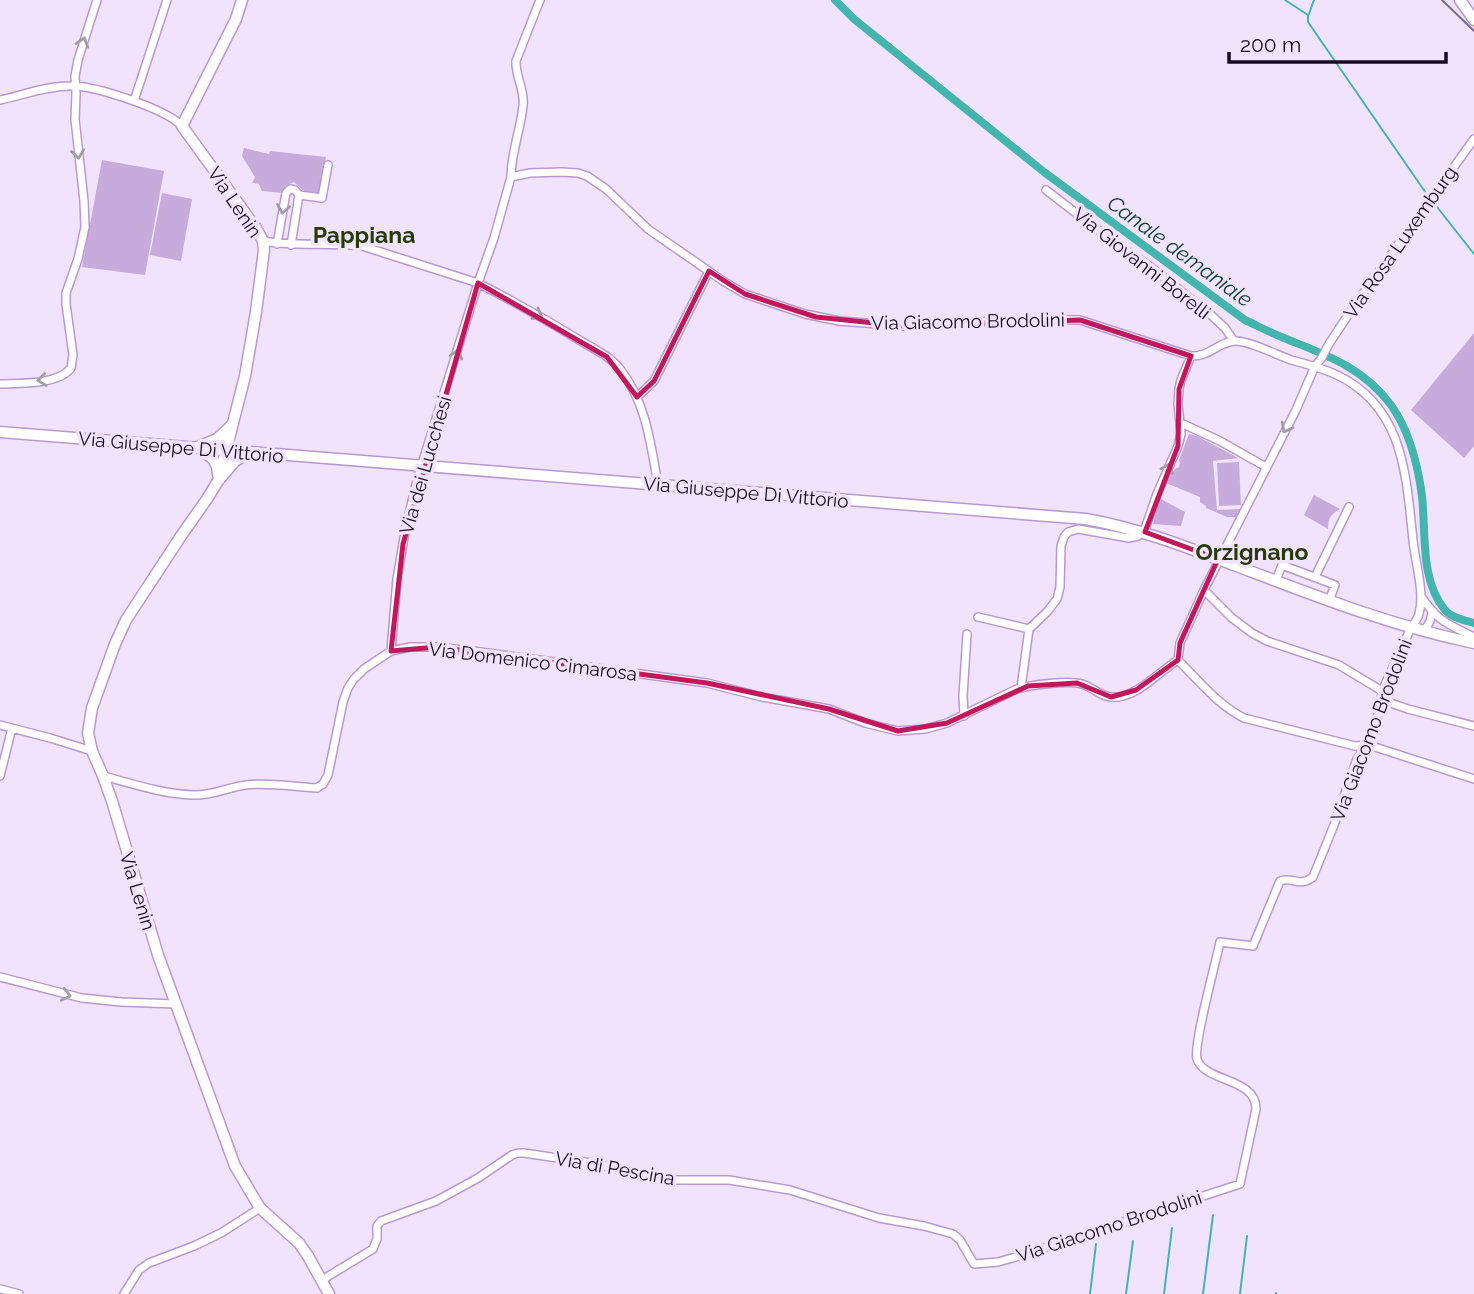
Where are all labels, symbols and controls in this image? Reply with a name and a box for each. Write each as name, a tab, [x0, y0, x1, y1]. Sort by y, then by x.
scale bar	[1229, 21, 1446, 65]
text: 200 m	[1240, 32, 1301, 57]
one-way arrow	[75, 37, 90, 49]
one-way arrow	[70, 148, 85, 160]
street label: Via Rosa Luxemburg	[1339, 161, 1461, 323]
street label: Via Lenin	[203, 162, 267, 242]
water label: Canale demaniale	[1103, 190, 1257, 312]
one-way arrow	[276, 203, 291, 215]
street label: Via Giovanni Borelli	[1069, 203, 1215, 323]
district label: Pappiana	[313, 221, 415, 248]
one-way arrow	[531, 307, 543, 320]
street label: Via Giacomo Brodolini	[871, 308, 1065, 334]
one-way arrow	[449, 348, 464, 360]
one-way arrow	[36, 373, 48, 388]
street label: Via dei Lucchesi	[395, 393, 455, 537]
one-way arrow	[1281, 421, 1295, 433]
street label: Via Giuseppe Di Vittorio	[77, 427, 285, 467]
one-way arrow	[1160, 463, 1174, 475]
street label: Via Giuseppe Di Vittorio	[642, 472, 850, 512]
district label: Orzignano	[1196, 538, 1309, 565]
street label: Via Giacomo Brodolini	[1326, 636, 1416, 824]
street label: Via Domenico Cimarosa	[428, 637, 638, 685]
street label: Via Lenin	[116, 849, 160, 933]
one-way arrow	[60, 987, 72, 1001]
street label: Via di Pescina	[553, 1147, 677, 1189]
street label: Via Giacomo Brodolini	[1014, 1186, 1204, 1266]

